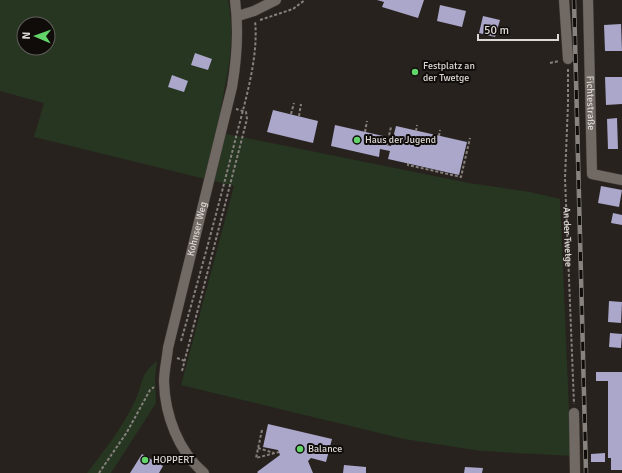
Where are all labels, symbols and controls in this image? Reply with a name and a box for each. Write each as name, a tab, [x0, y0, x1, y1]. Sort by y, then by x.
north arrow	[16, 16, 56, 56]
scale bar	[478, 16, 558, 42]
text: 50 m	[484, 23, 509, 38]
text: N	[20, 32, 33, 40]
place label: Festplatz an der Twetge	[423, 60, 475, 84]
marker: Festplatz an der Twetge	[410, 67, 420, 77]
street label: Fichtestraße	[584, 76, 597, 130]
place label: Haus der Jugend	[365, 134, 436, 146]
marker: Haus der Jugend	[352, 135, 362, 145]
street label: Kohnser Weg	[185, 201, 210, 257]
street label: An der Twetge	[560, 207, 575, 267]
place label: Balance	[308, 443, 342, 455]
marker: Balance	[295, 444, 305, 454]
place label: HOPPERT	[153, 454, 194, 466]
marker: HOPPERT	[140, 455, 150, 465]

